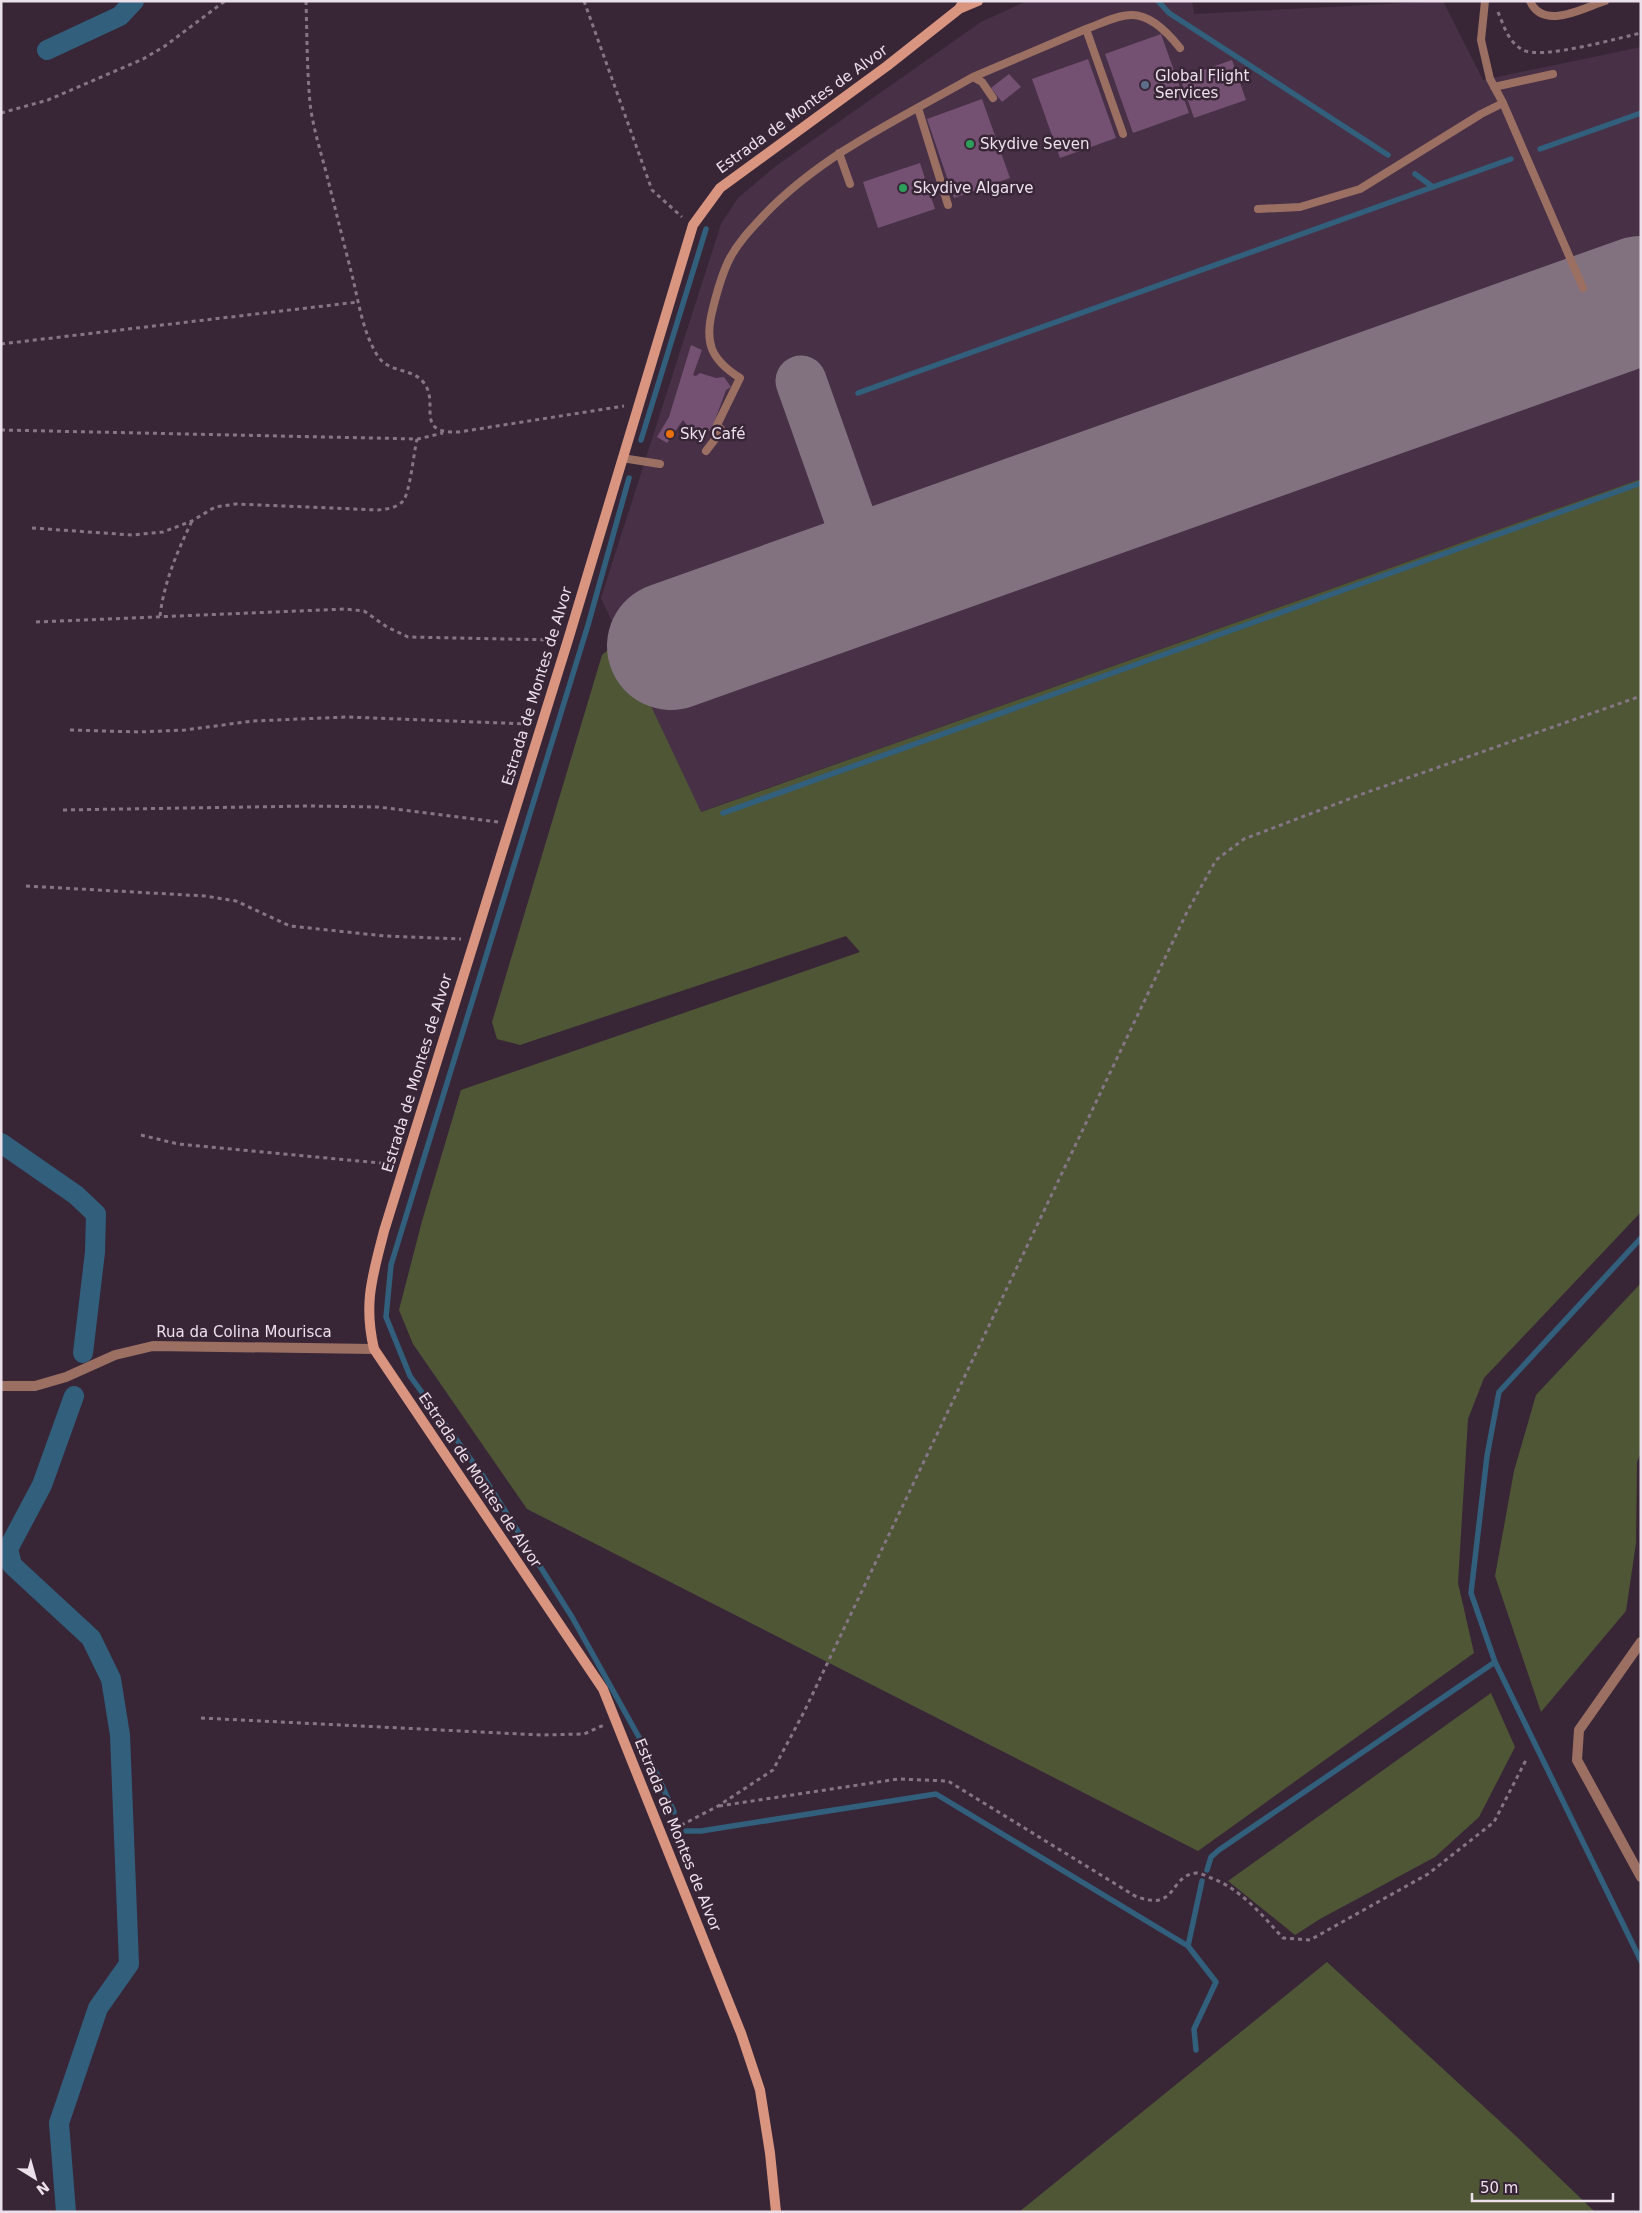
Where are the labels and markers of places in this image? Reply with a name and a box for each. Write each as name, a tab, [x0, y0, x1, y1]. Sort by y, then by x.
place label: Global Flight Services	[1155, 67, 1250, 102]
marker: Global Flight Services	[1139, 79, 1151, 91]
place label: Skydive Seven	[980, 135, 1089, 153]
marker: Skydive Seven	[964, 138, 976, 150]
place label: Skydive Algarve	[913, 179, 1034, 197]
marker: Skydive Algarve	[897, 182, 909, 194]
place label: Sky Café	[680, 425, 746, 443]
marker: Sky Café	[664, 428, 676, 440]

